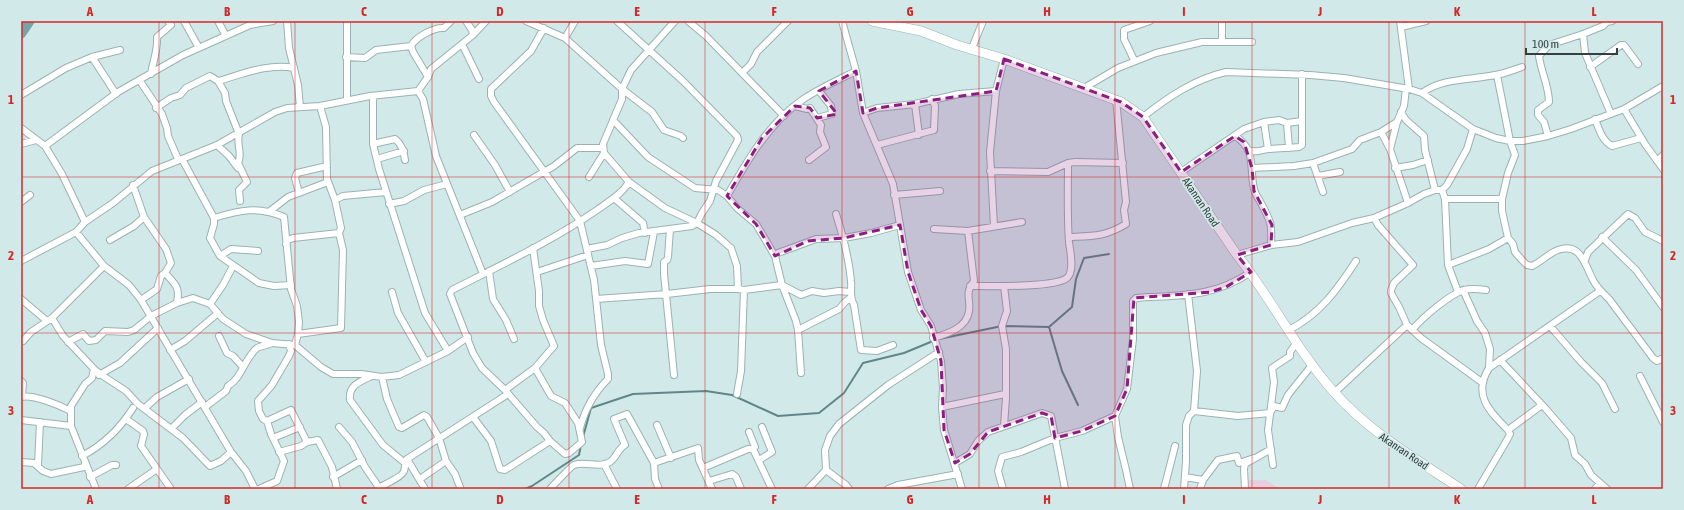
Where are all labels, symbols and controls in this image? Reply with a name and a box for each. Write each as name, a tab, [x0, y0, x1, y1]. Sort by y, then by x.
text: A	[86, 4, 94, 19]
text: B	[224, 4, 231, 19]
text: C	[361, 4, 367, 19]
text: D	[496, 4, 504, 19]
text: E	[634, 4, 640, 19]
text: F	[771, 4, 777, 19]
text: G	[907, 4, 914, 19]
text: H	[1043, 4, 1051, 19]
text: I	[1182, 4, 1186, 19]
text: J	[1317, 4, 1322, 19]
text: K	[1454, 4, 1461, 19]
text: L	[1591, 4, 1597, 19]
scale bar	[1526, 30, 1617, 56]
text: 100 m	[1532, 37, 1559, 51]
text: 1	[8, 92, 14, 107]
text: 1	[1670, 92, 1676, 107]
street label: Akanran Road	[1180, 175, 1222, 229]
text: 2	[8, 248, 14, 263]
text: 2	[1670, 248, 1676, 263]
text: 3	[8, 403, 14, 418]
text: 3	[1670, 403, 1676, 418]
street label: Akanran Road	[1377, 430, 1431, 472]
text: A	[86, 492, 94, 507]
text: B	[224, 492, 231, 507]
text: C	[361, 492, 367, 507]
text: D	[496, 492, 504, 507]
text: E	[634, 492, 640, 507]
text: F	[771, 492, 777, 507]
text: G	[907, 492, 914, 507]
text: H	[1043, 492, 1051, 507]
text: I	[1182, 492, 1186, 507]
text: J	[1317, 492, 1322, 507]
text: K	[1454, 492, 1461, 507]
text: L	[1591, 492, 1597, 507]

